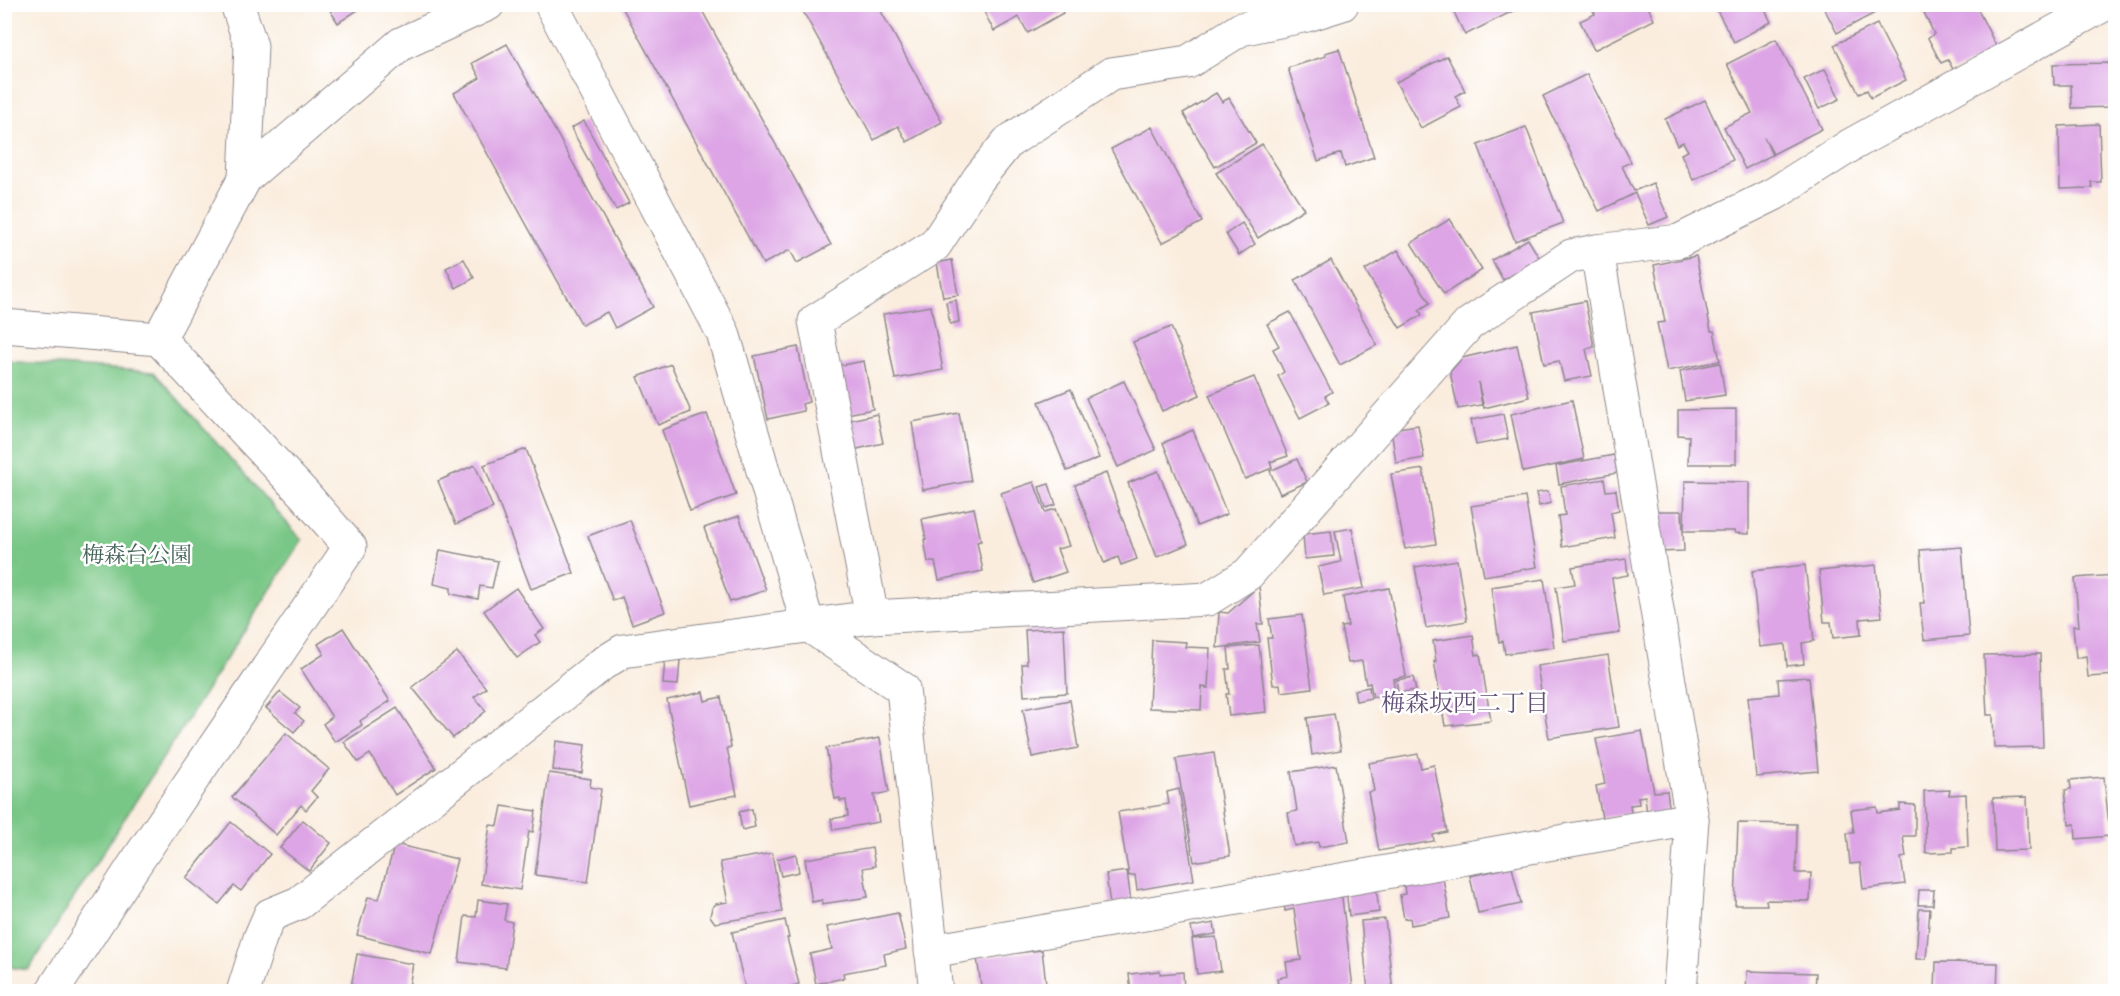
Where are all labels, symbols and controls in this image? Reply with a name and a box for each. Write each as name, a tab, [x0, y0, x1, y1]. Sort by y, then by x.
park label: 梅森台公園	[82, 542, 192, 570]
district label: 梅森坂西二丁目	[1381, 689, 1549, 720]

